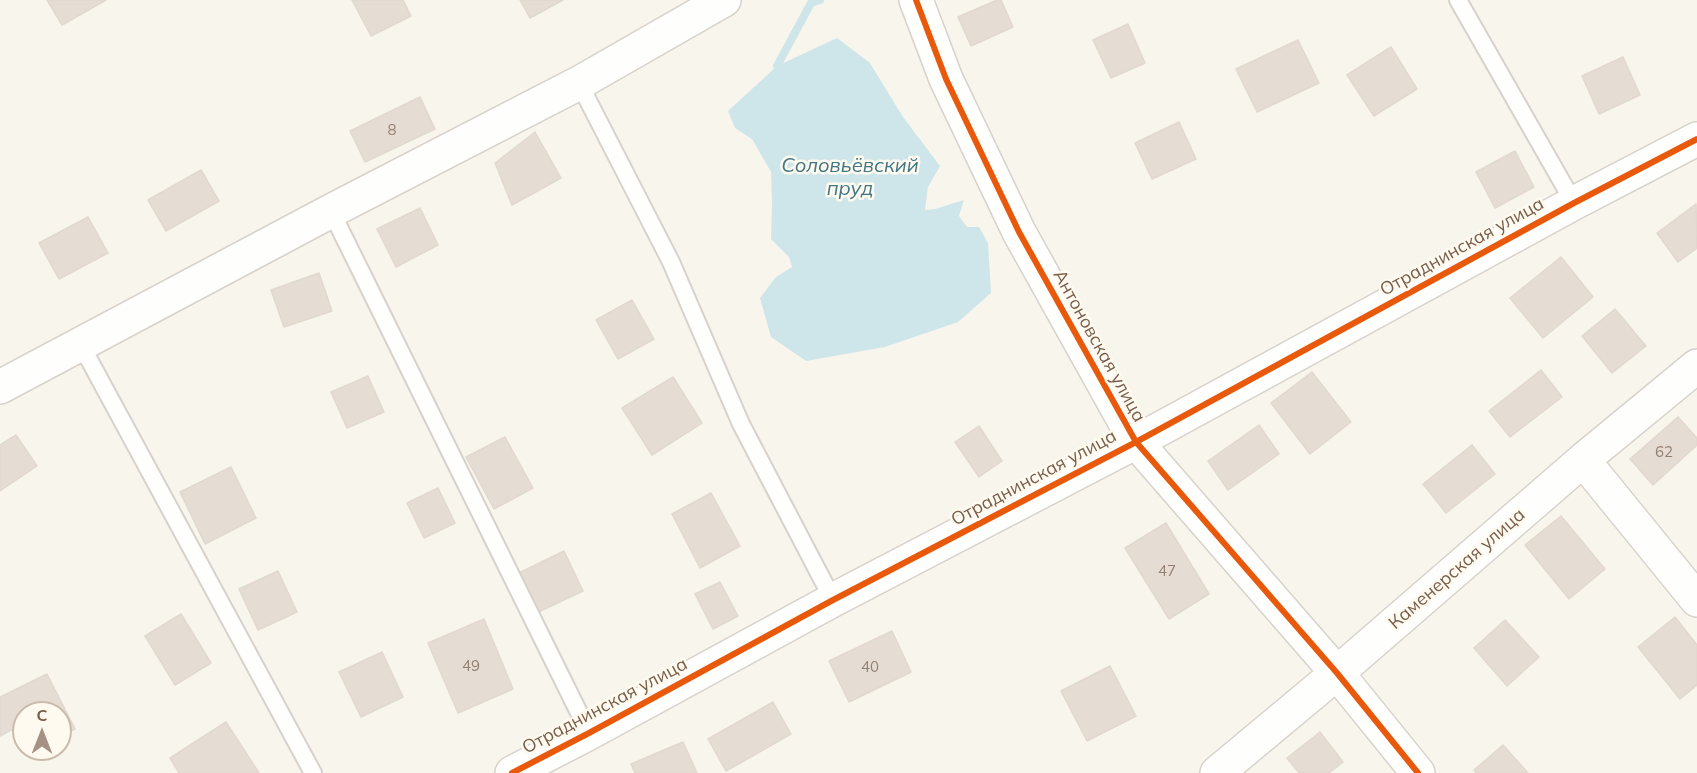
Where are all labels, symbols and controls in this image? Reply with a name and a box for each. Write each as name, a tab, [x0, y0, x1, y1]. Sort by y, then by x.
house number: 8	[388, 121, 396, 139]
water label: Соловьёвский пруд	[781, 154, 919, 201]
street label: Отраднинская улица	[1376, 193, 1548, 301]
street label: Антоновская улица	[1048, 266, 1150, 426]
street label: Отраднинская улица	[948, 425, 1120, 531]
house number: 62	[1655, 443, 1673, 461]
street label: Каменерская улица	[1384, 504, 1530, 634]
house number: 47	[1158, 562, 1176, 580]
street label: Отраднинская улица	[519, 653, 691, 759]
house number: 49	[462, 657, 480, 675]
house number: 40	[861, 658, 879, 676]
north arrow	[12, 701, 72, 761]
text: С	[37, 705, 47, 725]

